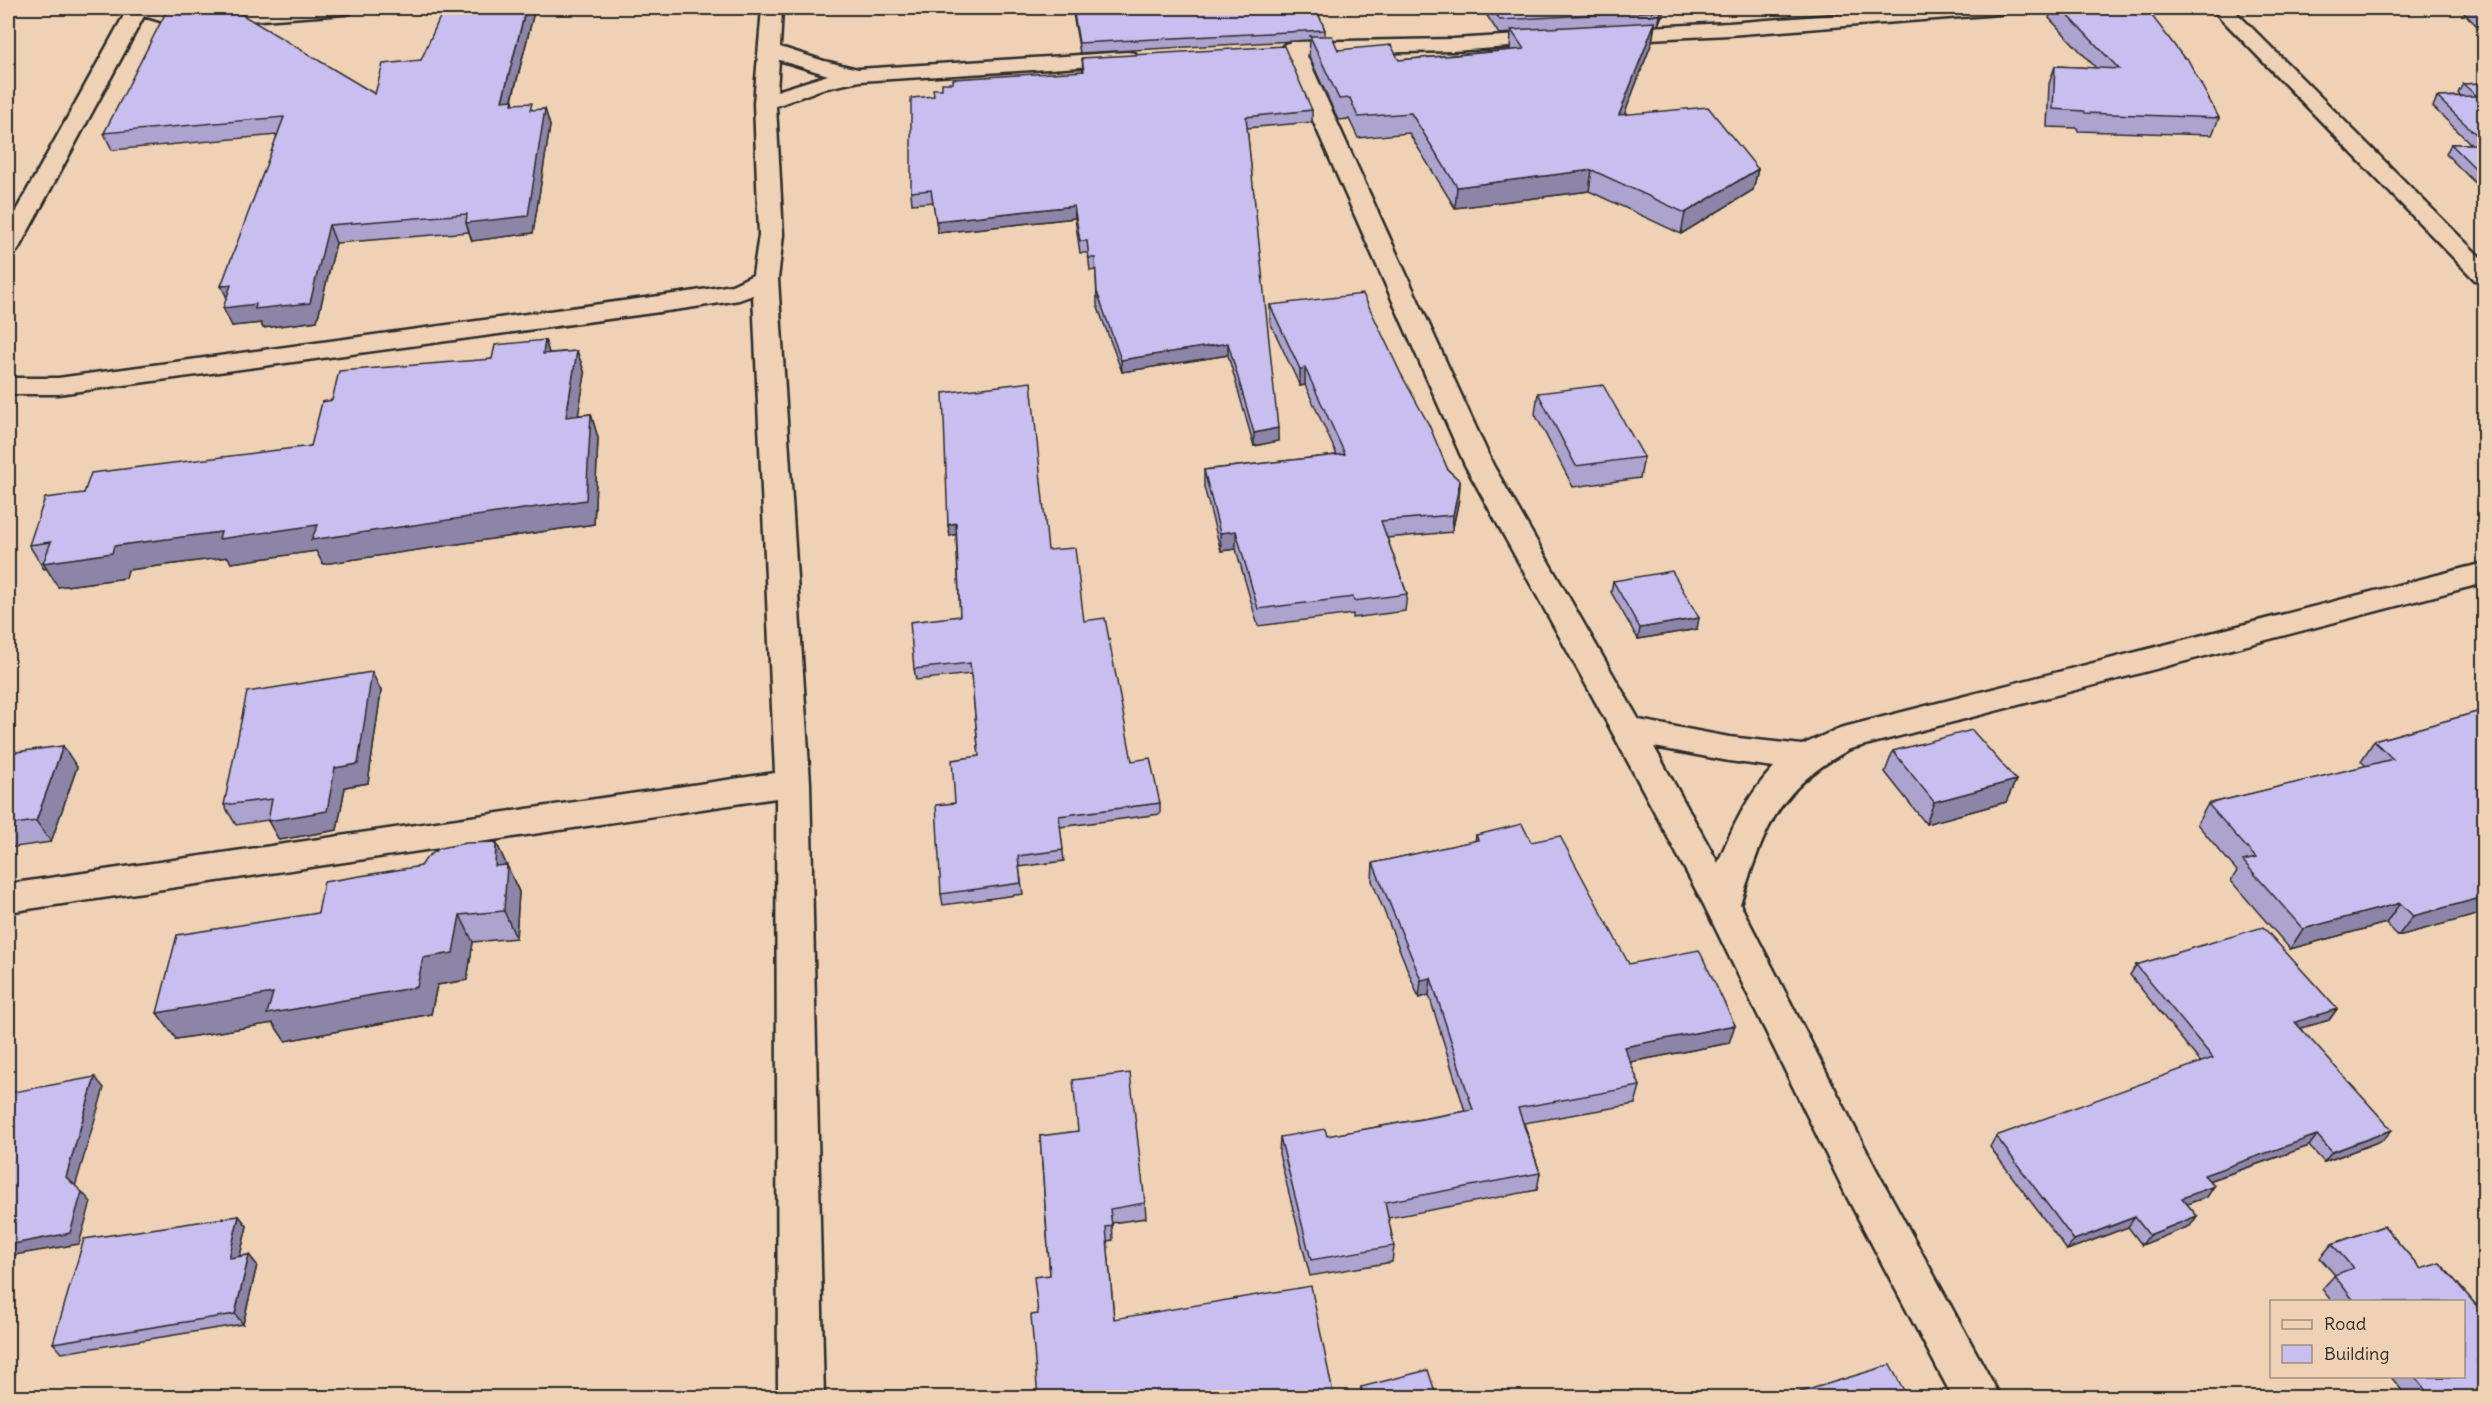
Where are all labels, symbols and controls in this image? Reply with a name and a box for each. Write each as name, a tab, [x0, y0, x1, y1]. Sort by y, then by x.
legend	[2270, 1300, 2465, 1378]
text: Road	[2324, 1312, 2367, 1335]
text: Building	[2324, 1342, 2389, 1365]

